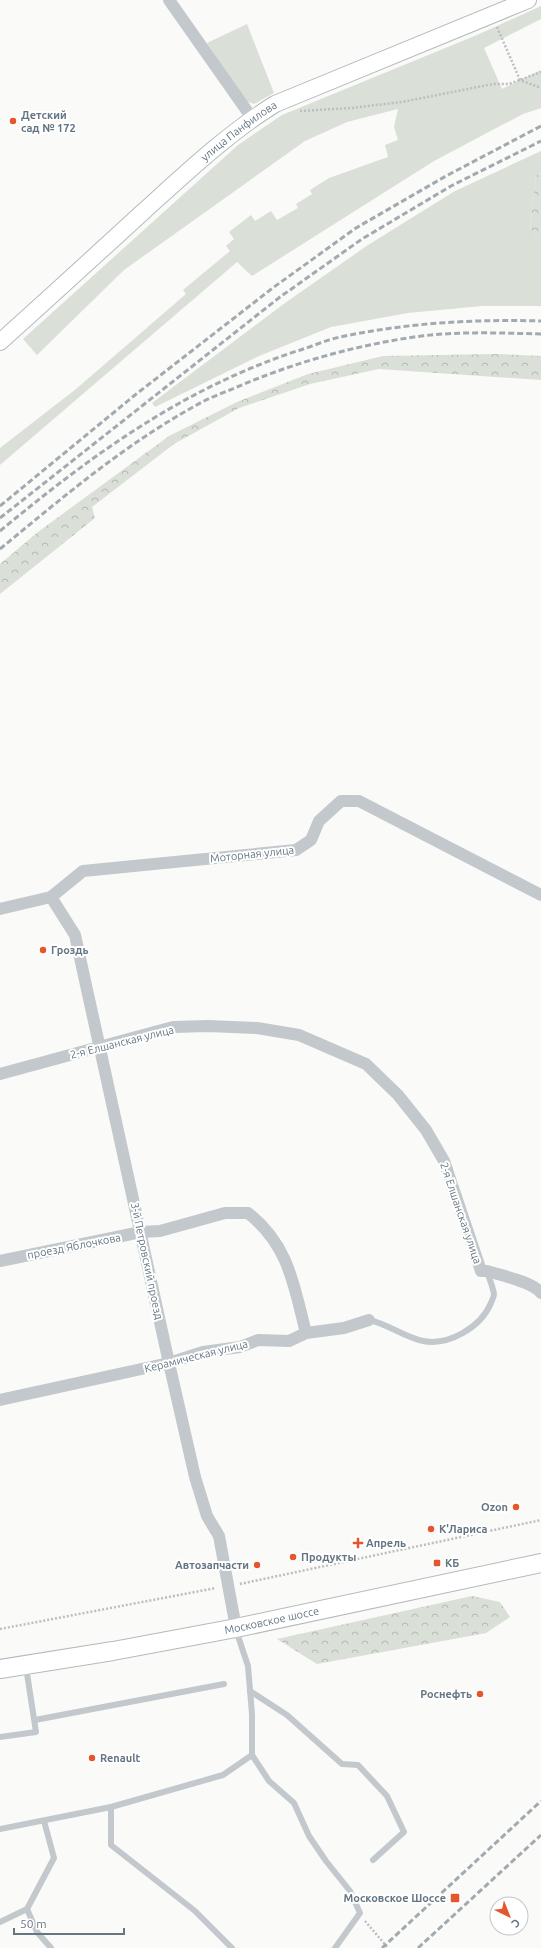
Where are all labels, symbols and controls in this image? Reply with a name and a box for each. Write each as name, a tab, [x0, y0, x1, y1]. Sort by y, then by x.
street label: улица Панфилова	[198, 98, 279, 163]
place label: Детский сад № 172	[21, 109, 76, 134]
marker: Детский сад № 172	[8, 116, 18, 126]
street label: Моторная улица	[209, 844, 295, 864]
place label: Гроздь	[51, 944, 89, 956]
marker: Гроздь	[38, 945, 48, 955]
street label: 2-я Елшанская улица	[69, 1023, 175, 1061]
street label: 2-я Елшанская улица	[438, 1161, 484, 1265]
street label: 3-й Петровский проезд	[129, 1201, 165, 1321]
street label: проезд Яблочкова	[26, 1231, 122, 1261]
street label: Керамическая улица	[143, 1337, 249, 1375]
place label: Ozon	[481, 1501, 508, 1513]
marker: Ozon	[511, 1502, 521, 1512]
place label: К'Лариса	[439, 1523, 487, 1535]
marker: К'Лариса	[426, 1524, 436, 1534]
place label: Апрель	[366, 1537, 406, 1549]
marker: Апрель	[353, 1538, 363, 1548]
place label: Продукты	[301, 1551, 356, 1563]
marker: Продукты	[288, 1552, 298, 1562]
place label: КБ	[445, 1557, 459, 1569]
marker: КБ	[432, 1558, 442, 1568]
place label: Автозапчасти	[175, 1559, 249, 1571]
marker: Автозапчасти	[252, 1560, 262, 1570]
street label: Московское шоссе	[223, 1604, 320, 1636]
place label: Роснефть	[420, 1688, 472, 1700]
marker: Роснефть	[475, 1689, 485, 1699]
place label: Renault	[100, 1752, 141, 1764]
marker: Renault	[87, 1753, 97, 1763]
place label: Московское Шоссе	[344, 1892, 446, 1904]
marker: Московское Шоссе	[449, 1892, 461, 1904]
north arrow	[489, 1896, 529, 1936]
scale bar	[14, 1910, 124, 1936]
text: 50 m	[20, 1917, 47, 1930]
text: С	[509, 1917, 522, 1930]

